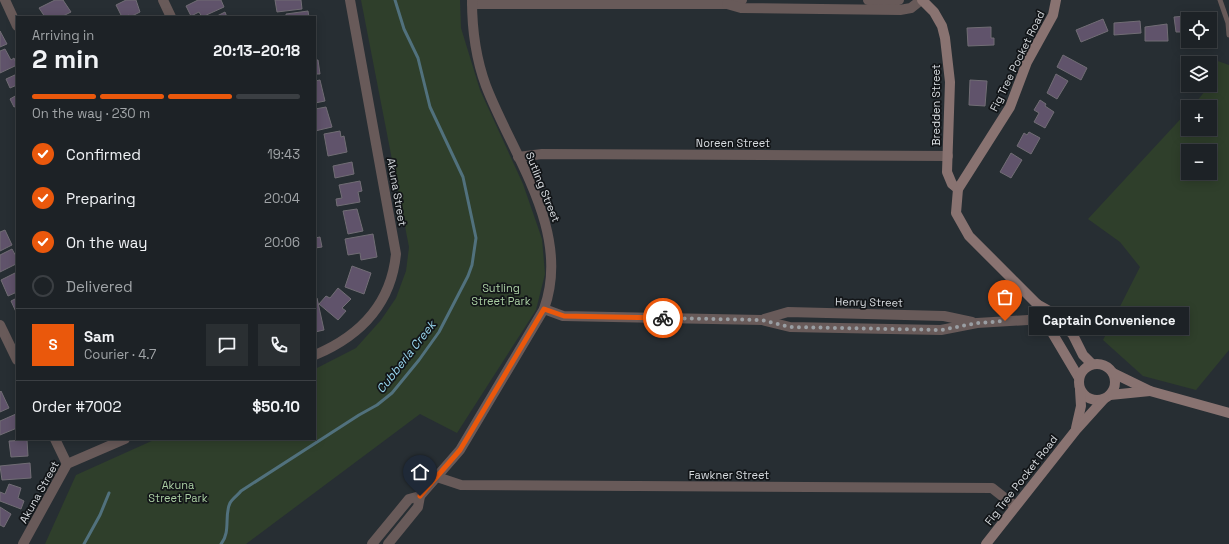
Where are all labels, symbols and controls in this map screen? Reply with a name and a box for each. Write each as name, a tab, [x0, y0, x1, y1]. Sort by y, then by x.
street label: Fig Tree Pocket Road	[987, 8, 1047, 114]
map controls	[1181, 12, 1217, 180]
button: locate	[1181, 12, 1217, 48]
text: Arriving in	[32, 27, 94, 44]
text: 20:13–20:18	[213, 41, 300, 60]
text: 2 min	[32, 42, 99, 76]
button: layers	[1181, 56, 1217, 92]
street label: Bredden Street	[929, 64, 943, 146]
button: +	[1181, 100, 1217, 136]
text: On the way · 230 m	[32, 105, 150, 122]
street label: Noreen Street	[696, 136, 770, 150]
icon: check	[32, 143, 54, 165]
button: −	[1181, 144, 1217, 180]
text: Confirmed	[66, 145, 141, 164]
text: 19:43	[267, 146, 300, 163]
street label: Sutling Street	[523, 150, 563, 224]
street label: Akuna Street	[384, 157, 410, 227]
icon: check	[32, 187, 54, 209]
text: Preparing	[66, 189, 136, 208]
text: 20:04	[264, 190, 300, 207]
icon: check	[32, 231, 54, 253]
text: On the way	[66, 233, 147, 252]
text: 20:06	[264, 234, 300, 251]
text: Delivered	[66, 277, 133, 296]
pin	[988, 280, 1022, 321]
park label: Sutling Street Park	[471, 281, 531, 308]
icon: bag	[994, 286, 1016, 308]
street label: Henry Street	[835, 294, 903, 310]
courier	[643, 298, 683, 338]
icon: bike	[652, 307, 674, 329]
callout: Captain Convenience	[1029, 307, 1189, 335]
text: Captain Convenience	[1043, 312, 1175, 329]
water label: Cubberla Creek	[373, 316, 440, 396]
button: chat	[206, 324, 248, 366]
button: phone	[258, 324, 300, 366]
text: Sam	[84, 327, 115, 346]
text: S	[48, 335, 58, 354]
text: Courier · 4.7	[84, 346, 156, 363]
text: Order #7002	[32, 397, 122, 416]
text: $50.10	[252, 397, 300, 416]
street label: Fig Tree Pocket Road	[982, 432, 1060, 528]
pin	[403, 455, 437, 496]
street label: Akuna Street	[16, 458, 62, 526]
icon: home	[409, 461, 431, 483]
street label: Fawkner Street	[689, 468, 769, 482]
park label: Akuna Street Park	[148, 478, 208, 505]

